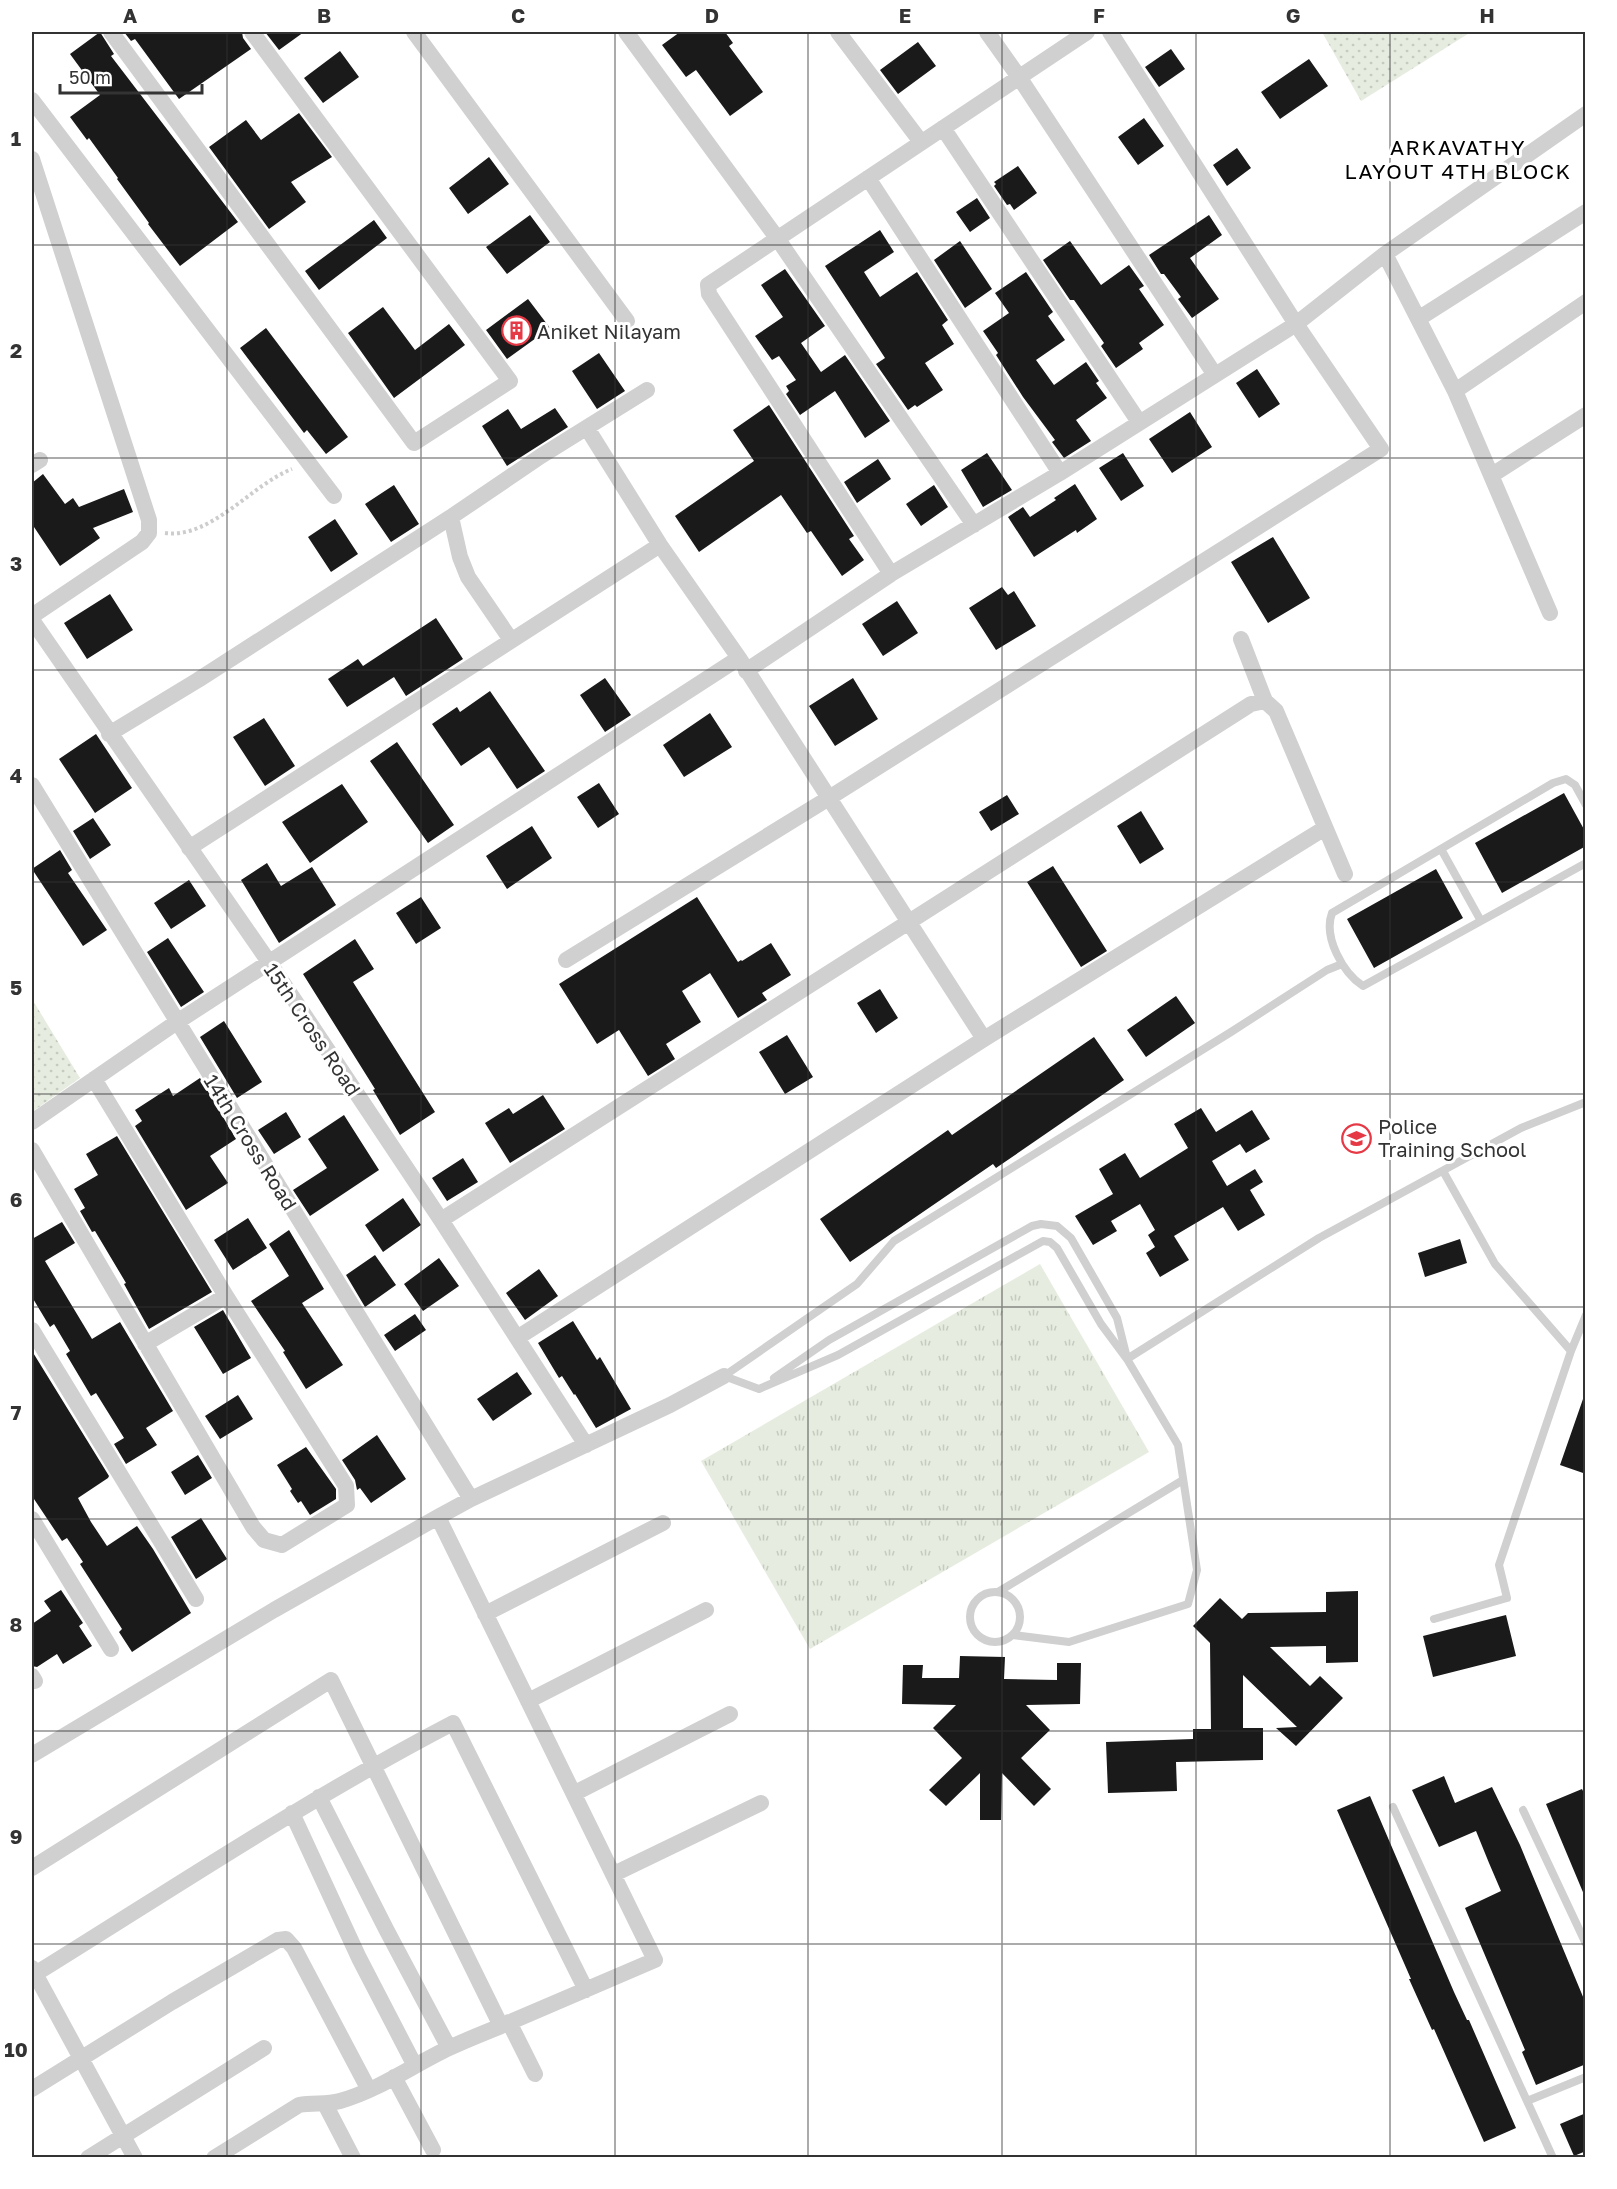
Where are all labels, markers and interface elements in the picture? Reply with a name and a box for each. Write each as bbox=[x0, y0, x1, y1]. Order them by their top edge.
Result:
text: A bbox=[123, 3, 137, 27]
text: B bbox=[317, 3, 331, 27]
text: C bbox=[511, 3, 525, 27]
text: D bbox=[705, 3, 719, 27]
text: E bbox=[899, 3, 911, 27]
text: F bbox=[1093, 3, 1105, 27]
text: G bbox=[1286, 3, 1300, 27]
text: H bbox=[1479, 3, 1495, 27]
scale bar bbox=[60, 57, 202, 95]
text: 50 m bbox=[69, 66, 111, 88]
text: 1 bbox=[11, 126, 21, 150]
district label: ARKAVATHY LAYOUT 4TH BLOCK bbox=[1344, 134, 1572, 184]
building icon: Aniket Nilayam bbox=[500, 315, 532, 347]
place label: Aniket Nilayam bbox=[537, 319, 681, 343]
text: 2 bbox=[10, 338, 22, 362]
text: 3 bbox=[10, 551, 22, 575]
text: 4 bbox=[10, 763, 22, 787]
street label: 15th Cross Road bbox=[260, 958, 366, 1100]
text: 5 bbox=[10, 975, 22, 999]
street label: 14th Cross Road bbox=[200, 1070, 302, 1214]
place label: Police Training School bbox=[1378, 1114, 1527, 1161]
school or university icon: Police Training School bbox=[1341, 1122, 1373, 1154]
text: 6 bbox=[10, 1187, 22, 1211]
text: 7 bbox=[11, 1400, 22, 1424]
text: 8 bbox=[10, 1612, 22, 1636]
text: 9 bbox=[10, 1824, 22, 1848]
text: 10 bbox=[4, 2037, 28, 2061]

